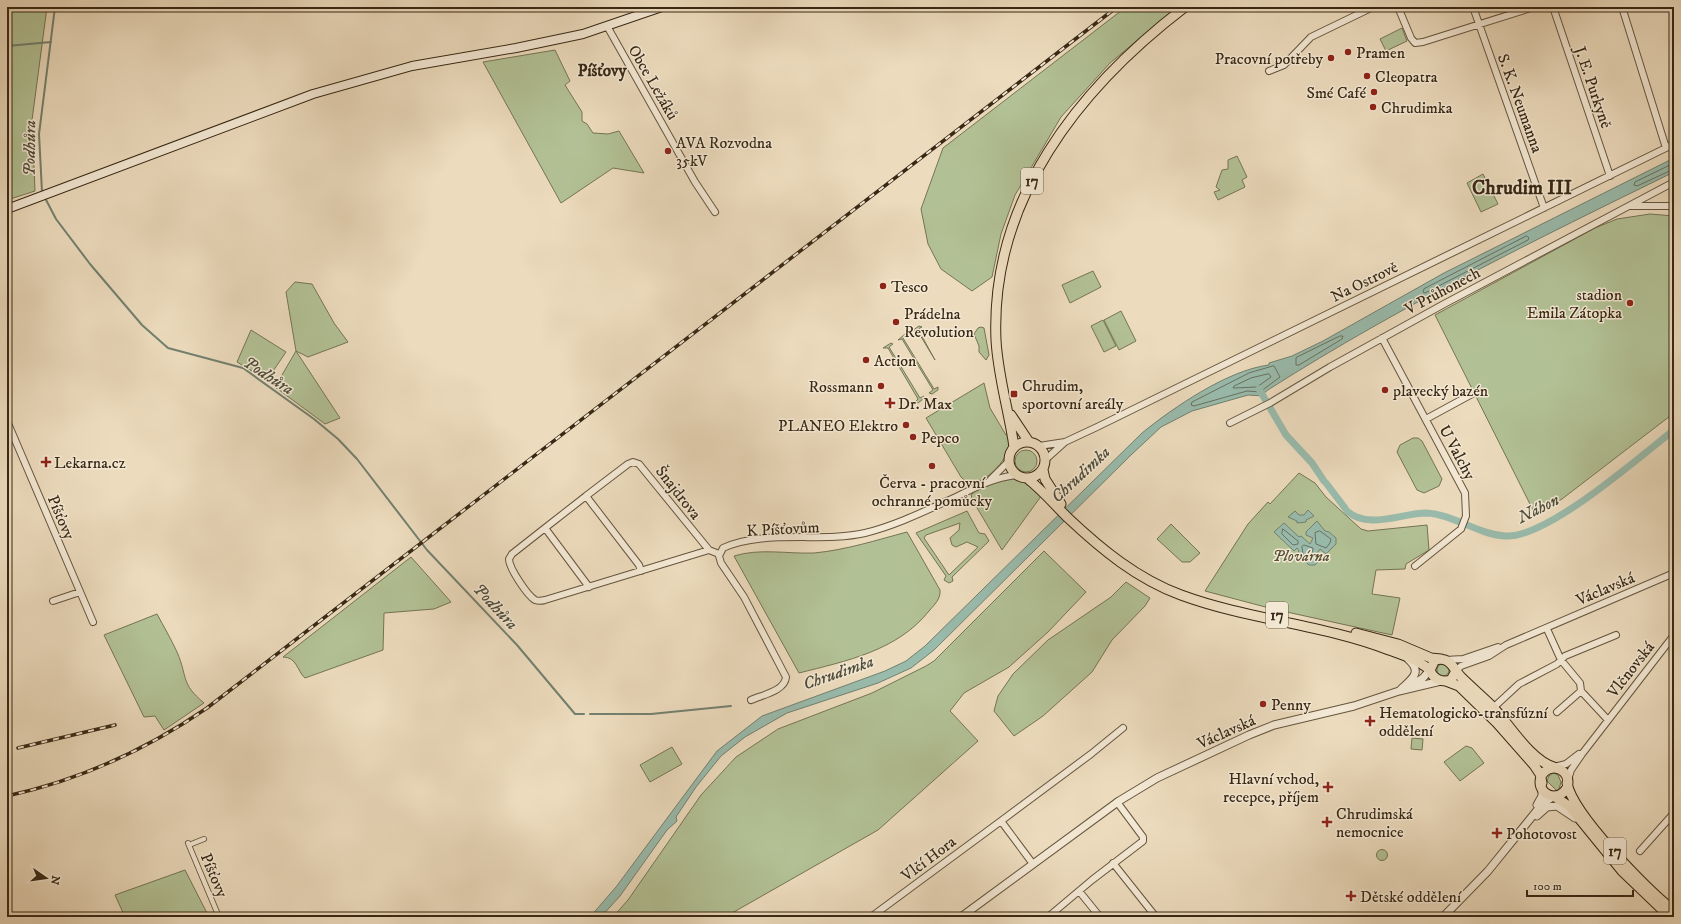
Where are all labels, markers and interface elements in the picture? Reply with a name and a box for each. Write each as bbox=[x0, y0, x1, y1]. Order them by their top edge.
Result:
street label: Obce Ležáků bbox=[624, 41, 683, 124]
street label: J. E. Purkyně bbox=[1569, 42, 1616, 131]
place label: Pramen bbox=[1356, 43, 1406, 63]
marker: Pramen bbox=[1343, 47, 1353, 57]
place label: Pracovní potřeby bbox=[1215, 49, 1323, 69]
street label: S. K. Neumanna bbox=[1493, 51, 1547, 156]
marker: Pracovní potřeby bbox=[1326, 53, 1336, 63]
district label: Píšťovy bbox=[577, 60, 627, 82]
place label: Cleopatra bbox=[1375, 67, 1438, 87]
marker: Cleopatra bbox=[1362, 71, 1372, 81]
place label: Smé Café bbox=[1306, 83, 1366, 103]
marker: Smé Café bbox=[1369, 87, 1379, 97]
place label: Chrudimka bbox=[1381, 98, 1453, 118]
marker: Chrudimka bbox=[1368, 102, 1378, 112]
water label: Podhůra bbox=[19, 120, 41, 176]
place label: AVA Rozvodna 35kV bbox=[676, 133, 772, 171]
marker: AVA Rozvodna 35kV bbox=[663, 146, 673, 156]
road number: 17 bbox=[1021, 168, 1043, 194]
district label: Chrudim III bbox=[1472, 176, 1572, 201]
street label: Na Ostrově bbox=[1328, 257, 1402, 307]
street label: V Průhonech bbox=[1400, 262, 1484, 320]
place label: Tesco bbox=[891, 277, 928, 297]
marker: Tesco bbox=[878, 281, 888, 291]
place label: stadion Emila Zátopka bbox=[1527, 285, 1623, 323]
marker: stadion Emila Zátopka bbox=[1625, 298, 1635, 308]
place label: Prádelna Revolution bbox=[904, 304, 974, 342]
marker: Prádelna Revolution bbox=[891, 317, 901, 327]
water label: Podhůra bbox=[239, 351, 298, 400]
place label: Action bbox=[874, 351, 917, 371]
marker: Action bbox=[861, 355, 871, 365]
place label: Chrudim, sportovní areály bbox=[1022, 376, 1124, 414]
place label: Rossmann bbox=[808, 377, 874, 397]
marker: Rossmann bbox=[876, 381, 886, 391]
place label: plavecký bazén bbox=[1392, 381, 1489, 401]
marker: plavecký bazén bbox=[1380, 385, 1390, 395]
marker: Chrudim, sportovní areály bbox=[1009, 389, 1019, 399]
place label: Dr. Max bbox=[898, 394, 952, 414]
marker: Dr. Max bbox=[885, 398, 895, 408]
place label: PLANEO Elektro bbox=[778, 416, 898, 436]
marker: PLANEO Elektro bbox=[901, 420, 911, 430]
street label: U Valchy bbox=[1434, 422, 1480, 484]
place label: Pepco bbox=[921, 428, 960, 448]
marker: Pepco bbox=[908, 432, 918, 442]
water label: Chrudimka bbox=[1046, 442, 1115, 508]
place label: Lekarna.cz bbox=[54, 453, 126, 473]
marker: Lekarna.cz bbox=[41, 457, 51, 467]
marker: Červa - pracovní ochranné pomůcky bbox=[927, 461, 937, 471]
street label: Šnajdrova bbox=[651, 462, 706, 524]
place label: Červa - pracovní ochranné pomůcky bbox=[872, 473, 993, 511]
water label: Náhon bbox=[1513, 489, 1564, 529]
street label: Píšťovy bbox=[43, 492, 79, 543]
street label: K Píšťovům bbox=[746, 517, 820, 541]
park label: Plovárna bbox=[1272, 546, 1330, 566]
street label: Václavská bbox=[1572, 568, 1638, 611]
water label: Podhůra bbox=[468, 579, 522, 635]
road number: 17 bbox=[1266, 602, 1288, 628]
street label: Vlčnovská bbox=[1602, 638, 1659, 702]
water label: Chrudimka bbox=[800, 651, 877, 695]
place label: Penny bbox=[1271, 695, 1311, 715]
marker: Penny bbox=[1258, 699, 1268, 709]
place label: Hematologicko-transfúzní oddělení bbox=[1379, 703, 1549, 741]
street label: Václavská bbox=[1193, 710, 1259, 754]
marker: Hematologicko-transfúzní oddělení bbox=[1364, 715, 1376, 727]
place label: Hlavní vchod, recepce, příjem bbox=[1223, 769, 1319, 807]
marker: Hlavní vchod, recepce, příjem bbox=[1322, 781, 1334, 793]
place label: Chrudimská nemocnice bbox=[1336, 804, 1413, 842]
marker: Chrudimská nemocnice bbox=[1321, 816, 1333, 828]
place label: Pohotovost bbox=[1506, 824, 1577, 844]
marker: Pohotovost bbox=[1491, 827, 1503, 839]
street label: Vlčí Hora bbox=[897, 832, 960, 886]
road number: 17 bbox=[1604, 838, 1626, 864]
street label: Píšťovy bbox=[196, 850, 232, 901]
north arrow bbox=[26, 858, 66, 898]
scale bar bbox=[1527, 872, 1633, 898]
text: N bbox=[47, 874, 63, 886]
text: 100 m bbox=[1533, 879, 1562, 894]
place label: Dětské oddělení bbox=[1360, 887, 1462, 907]
marker: Dětské oddělení bbox=[1345, 890, 1357, 902]

